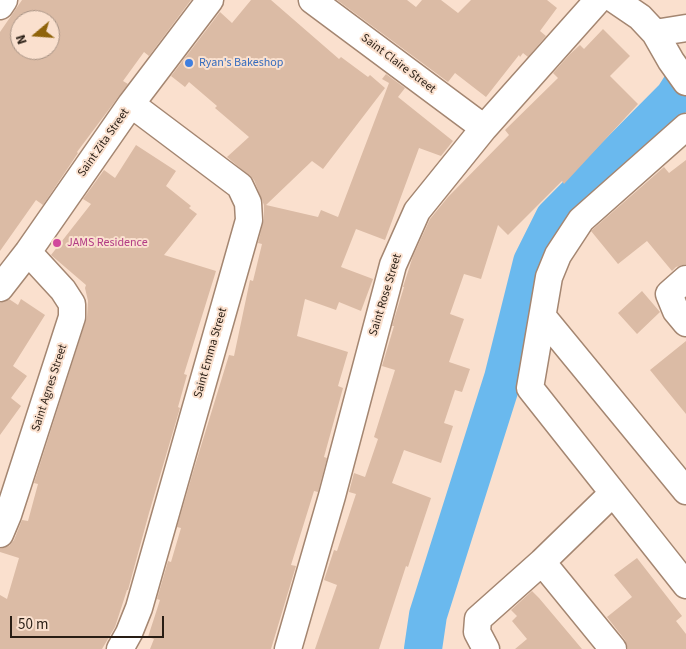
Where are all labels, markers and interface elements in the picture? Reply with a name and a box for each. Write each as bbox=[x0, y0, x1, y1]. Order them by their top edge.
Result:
north arrow bbox=[10, 10, 60, 60]
street label: Saint Claire Street bbox=[358, 31, 438, 97]
text: N bbox=[11, 32, 33, 47]
place label: Ryan's Bakeshop bbox=[199, 56, 283, 70]
marker: Ryan's Bakeshop bbox=[183, 57, 195, 69]
street label: Saint Zita Street bbox=[75, 106, 133, 180]
place label: JAMS Residence bbox=[67, 236, 148, 250]
marker: JAMS Residence bbox=[51, 237, 63, 249]
street label: Saint Rose Street bbox=[367, 252, 405, 338]
street label: Saint Emma Street bbox=[191, 306, 231, 400]
street label: Saint Agnes Street bbox=[29, 343, 71, 433]
scale bar bbox=[12, 606, 166, 638]
text: 50 m bbox=[18, 614, 48, 635]

